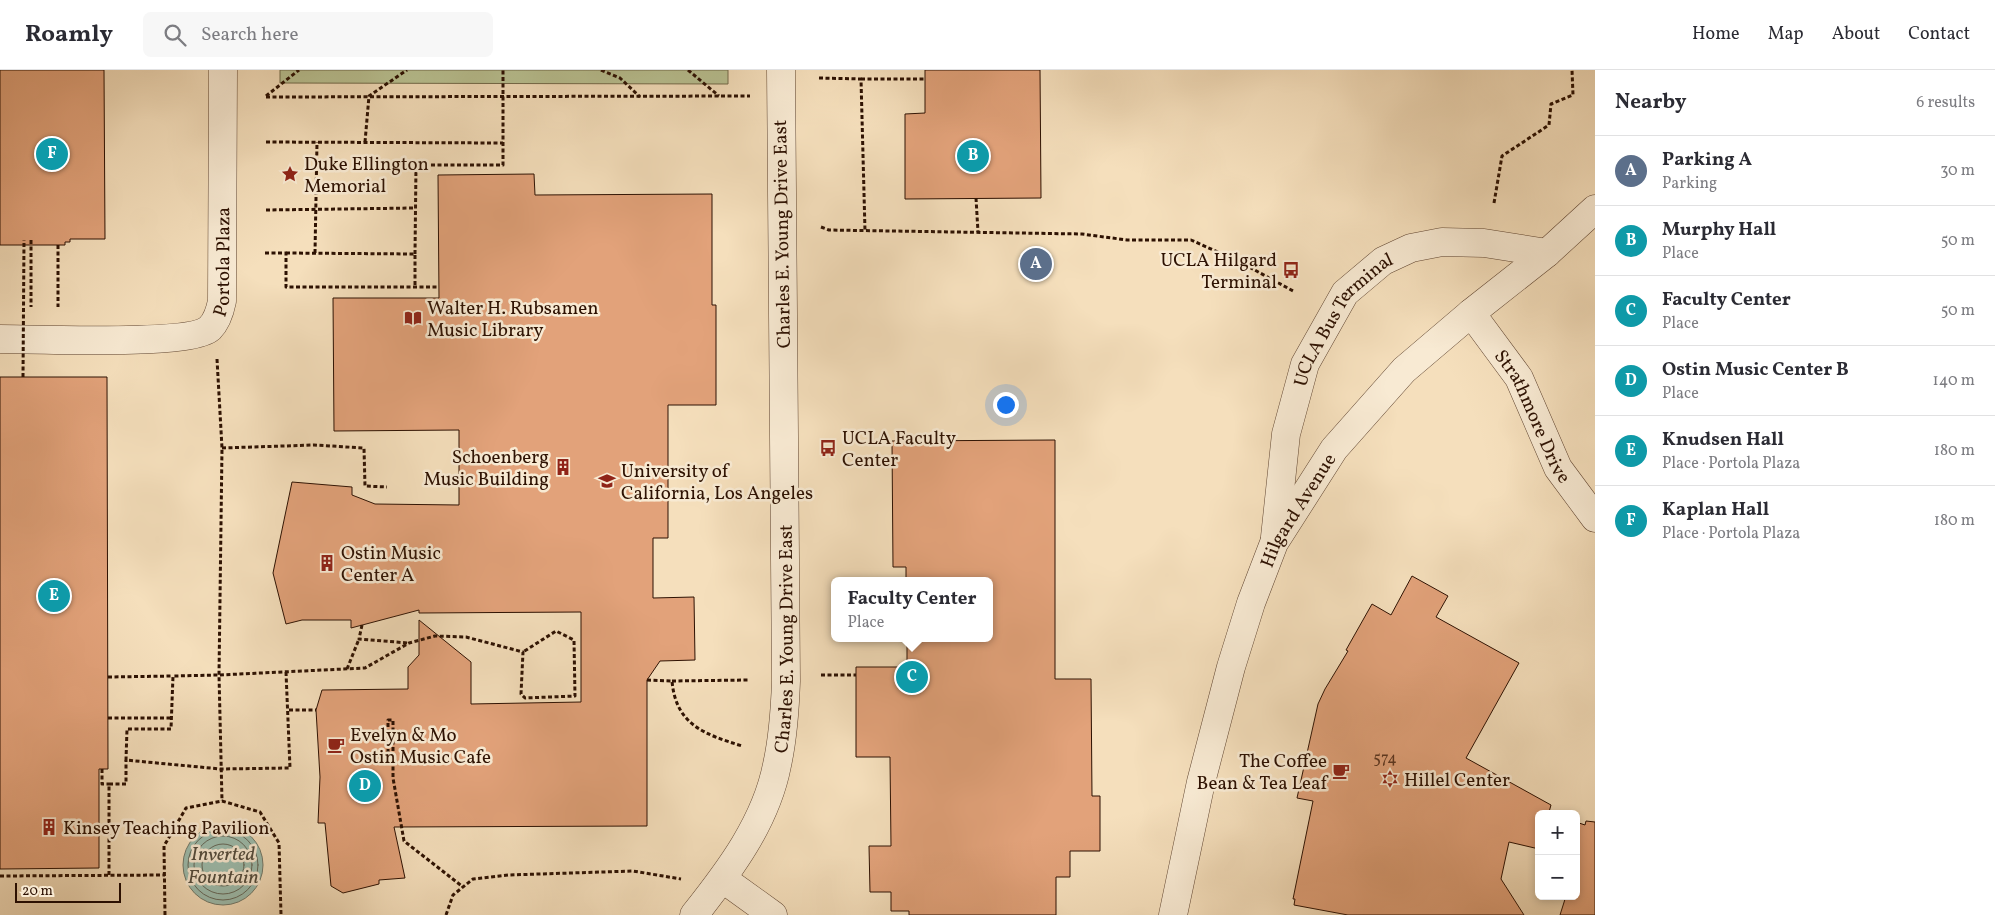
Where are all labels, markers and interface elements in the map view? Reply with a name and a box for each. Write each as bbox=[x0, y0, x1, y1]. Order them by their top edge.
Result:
search box bbox=[143, 12, 493, 57]
text: Roamly bbox=[25, 18, 113, 52]
icon: search bbox=[161, 21, 189, 49]
text: Search here bbox=[201, 22, 298, 48]
text: Home bbox=[1692, 22, 1740, 47]
text: Map bbox=[1768, 22, 1804, 47]
text: About bbox=[1832, 22, 1880, 47]
text: Contact bbox=[1908, 22, 1970, 47]
text: Nearby bbox=[1615, 88, 1686, 117]
text: 6 results bbox=[1916, 92, 1975, 114]
street label: Charles E. Young Drive East bbox=[768, 119, 798, 349]
pin: F bbox=[36, 135, 68, 173]
pin: B bbox=[957, 137, 989, 175]
text: Parking A bbox=[1662, 147, 1752, 173]
place label: Duke Ellington Memorial bbox=[304, 152, 429, 200]
text: A bbox=[1625, 160, 1637, 182]
text: 30 m bbox=[1940, 160, 1975, 182]
place icon: Duke Ellington Memorial bbox=[280, 164, 300, 184]
text: Parking bbox=[1662, 173, 1717, 195]
street label: Portola Plaza bbox=[208, 207, 237, 320]
text: Murphy Hall bbox=[1662, 217, 1776, 243]
text: B bbox=[1626, 230, 1636, 252]
text: 50 m bbox=[1941, 230, 1975, 252]
text: Place bbox=[1662, 243, 1699, 265]
pin: A bbox=[1020, 245, 1052, 283]
street label: UCLA Bus Terminal bbox=[1288, 247, 1398, 390]
place label: UCLA Hilgard Terminal bbox=[1160, 248, 1277, 296]
bus stop icon: UCLA Hilgard Terminal bbox=[1281, 260, 1301, 280]
text: Faculty Center bbox=[1662, 287, 1791, 313]
place label: Walter H. Rubsamen Music Library bbox=[427, 296, 599, 344]
text: C bbox=[1626, 300, 1636, 322]
text: 50 m bbox=[1941, 300, 1975, 322]
library icon: Walter H. Rubsamen Music Library bbox=[403, 308, 423, 328]
text: Place bbox=[1662, 313, 1699, 335]
street label: Strathmore Drive bbox=[1487, 345, 1576, 489]
text: Ostin Music Center B bbox=[1662, 357, 1849, 383]
text: D bbox=[1625, 370, 1637, 392]
text: 140 m bbox=[1933, 370, 1975, 392]
text: Place bbox=[1662, 383, 1699, 405]
your location bbox=[993, 392, 1019, 418]
place label: UCLA Faculty Center bbox=[842, 426, 956, 474]
text: Knudsen Hall bbox=[1662, 427, 1784, 453]
bus stop icon: UCLA Faculty Center bbox=[818, 438, 838, 458]
text: E bbox=[1626, 440, 1636, 462]
text: 180 m bbox=[1934, 440, 1975, 462]
place label: Schoenberg Music Building bbox=[423, 445, 549, 493]
street label: Hilgard Avenue bbox=[1255, 449, 1343, 572]
text: Place · Portola Plaza bbox=[1662, 453, 1800, 475]
building icon: Schoenberg Music Building bbox=[553, 457, 573, 477]
place label: University of California, Los Angeles bbox=[621, 459, 813, 507]
school or university icon: University of California, Los Angeles bbox=[597, 471, 617, 491]
text: Kaplan Hall bbox=[1662, 497, 1769, 523]
text: F bbox=[1626, 510, 1636, 532]
text: 180 m bbox=[1934, 510, 1975, 532]
text: Place · Portola Plaza bbox=[1662, 523, 1800, 545]
street label: Charles E. Young Drive East bbox=[769, 524, 801, 755]
place label: Ostin Music Center A bbox=[341, 541, 441, 589]
building icon: Ostin Music Center A bbox=[317, 553, 337, 573]
pin: E bbox=[38, 577, 70, 615]
popup bbox=[831, 577, 993, 642]
text: Faculty Center bbox=[848, 586, 976, 612]
text: Place bbox=[848, 612, 884, 634]
pin: C bbox=[896, 658, 928, 696]
place label: Evelyn & Mo Ostin Music Cafe bbox=[350, 723, 491, 771]
cafe icon: Evelyn & Mo Ostin Music Cafe bbox=[326, 735, 346, 755]
house number: 574 bbox=[1373, 748, 1397, 770]
place label: The Coffee Bean & Tea Leaf bbox=[1197, 749, 1328, 797]
cafe icon: The Coffee Bean & Tea Leaf bbox=[1331, 761, 1351, 781]
pin: D bbox=[349, 767, 381, 805]
place label: Hillel Center bbox=[1404, 768, 1510, 794]
synagogue icon: Hillel Center bbox=[1380, 769, 1400, 789]
map controls bbox=[1535, 810, 1580, 900]
button: + bbox=[1535, 810, 1580, 855]
place label: Kinsey Teaching Pavilion bbox=[63, 816, 270, 842]
building icon: Kinsey Teaching Pavilion bbox=[39, 817, 59, 837]
water label: Inverted Fountain bbox=[188, 841, 259, 892]
button: − bbox=[1535, 855, 1580, 900]
scale bar bbox=[15, 880, 121, 903]
text: 20 m bbox=[22, 882, 53, 901]

